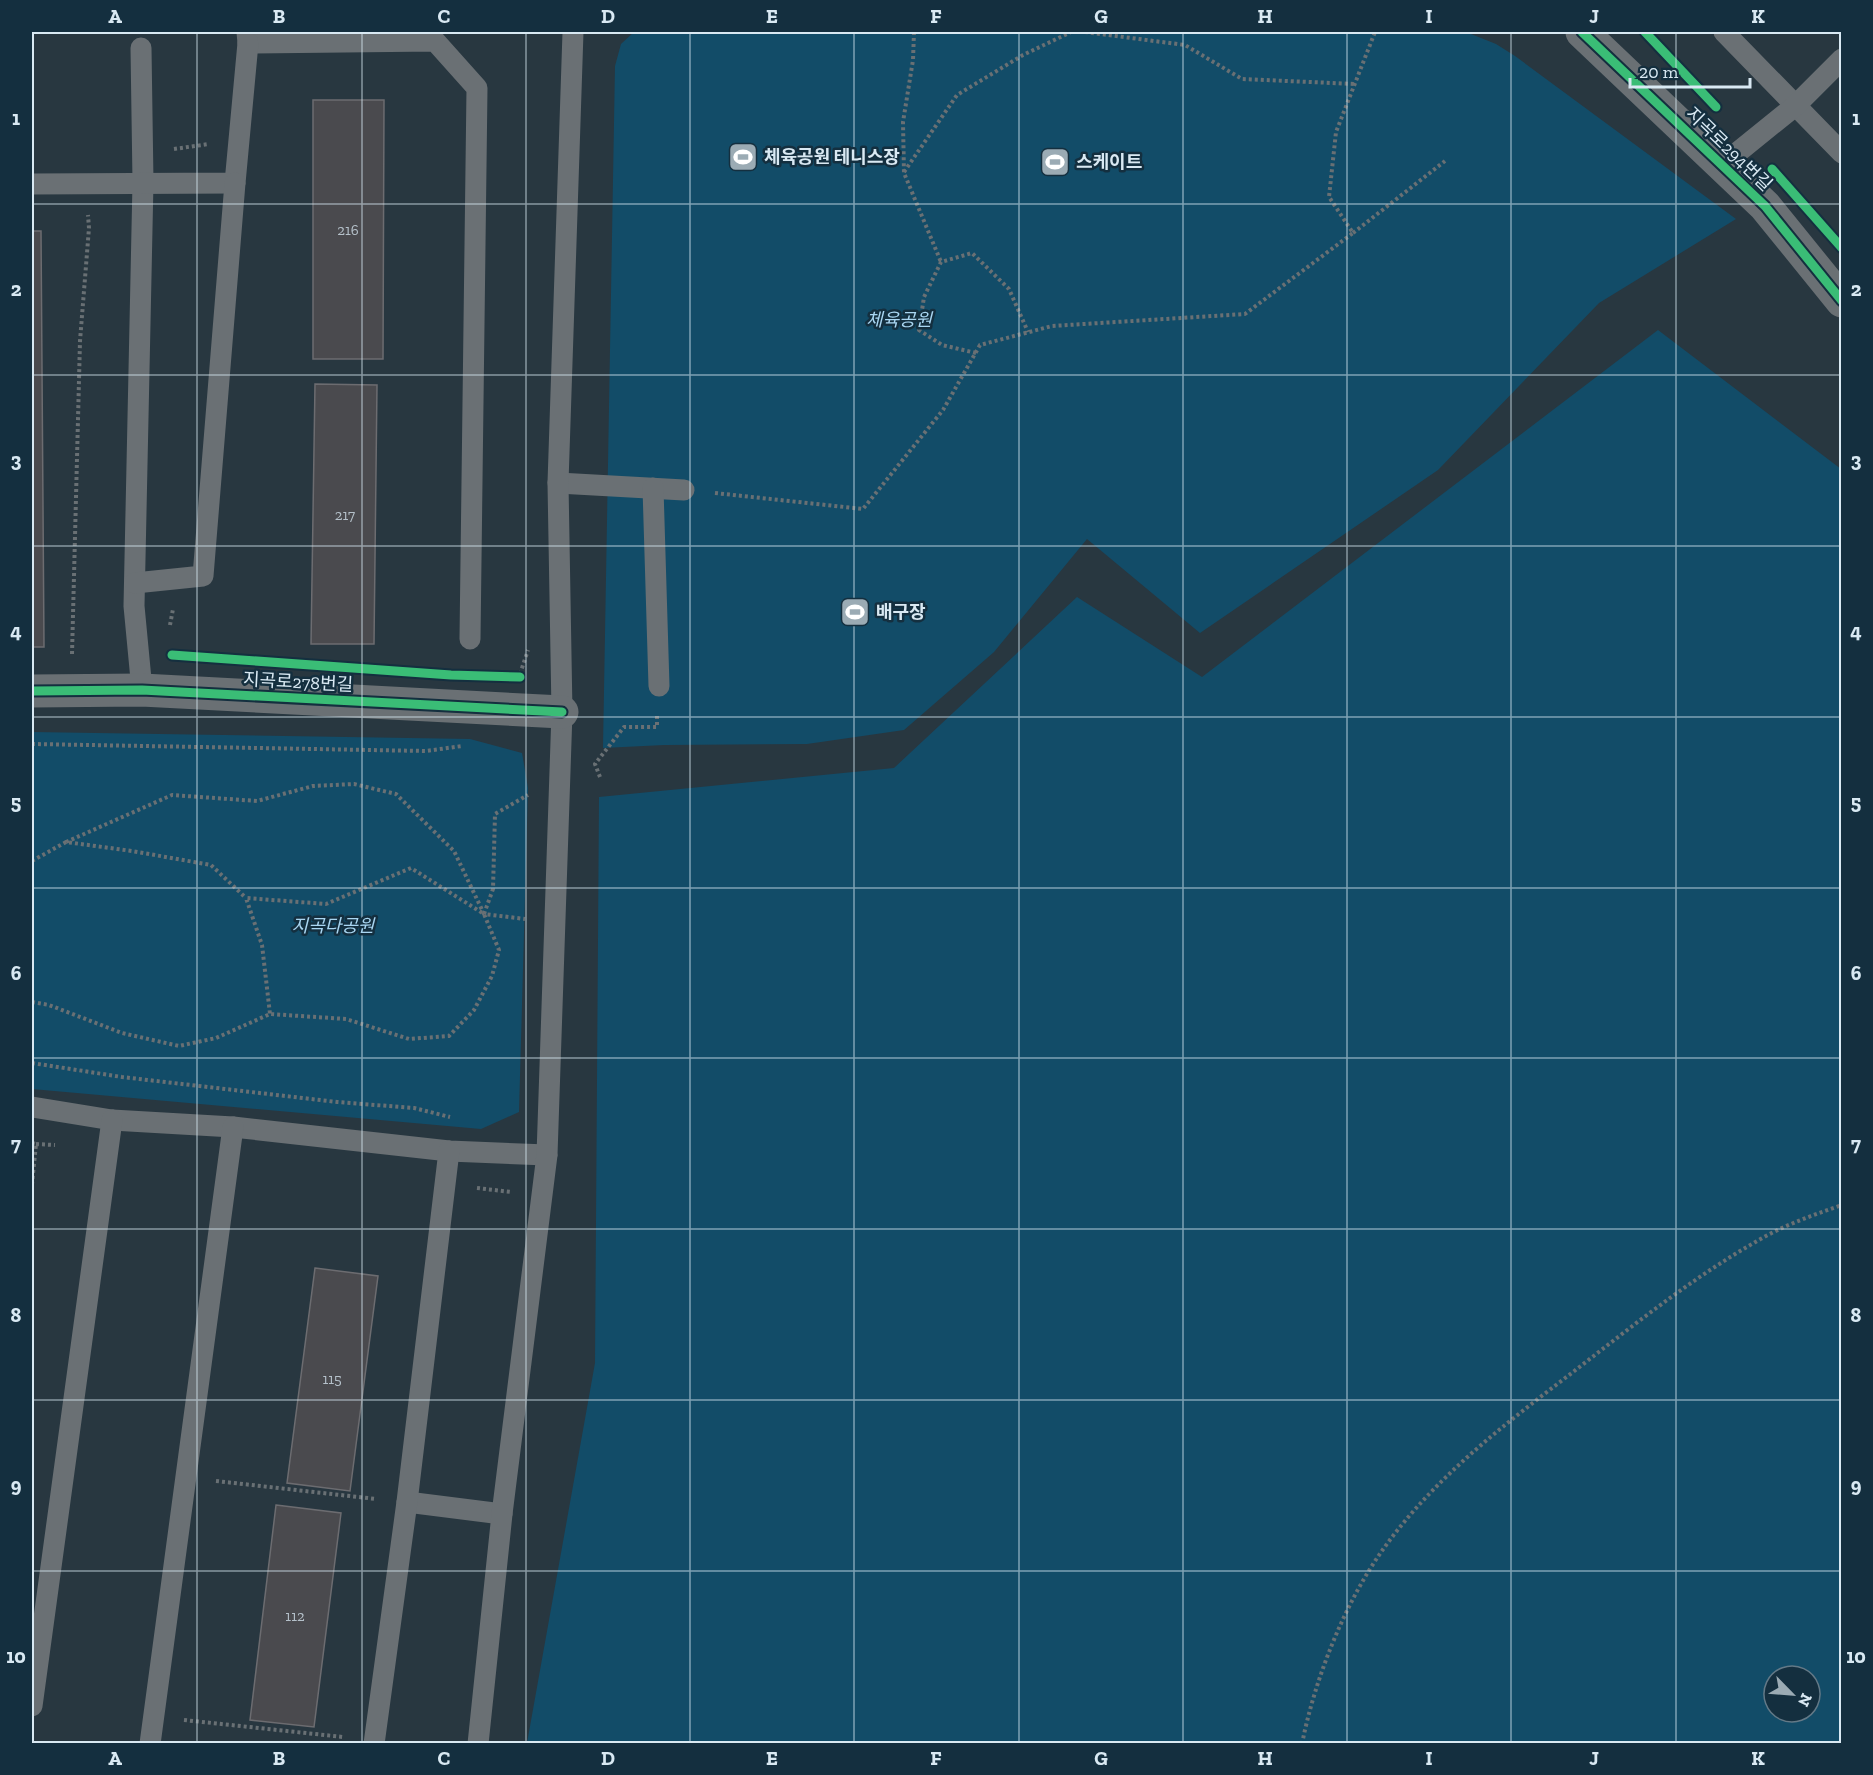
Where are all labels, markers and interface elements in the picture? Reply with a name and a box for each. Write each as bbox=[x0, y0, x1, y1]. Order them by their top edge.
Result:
text: A bbox=[108, 4, 122, 28]
text: B bbox=[273, 4, 285, 28]
text: C bbox=[438, 4, 451, 28]
text: D bbox=[601, 4, 615, 28]
text: E bbox=[766, 4, 778, 28]
text: F bbox=[930, 4, 942, 28]
text: G bbox=[1094, 4, 1108, 28]
text: H bbox=[1257, 4, 1273, 28]
text: I bbox=[1425, 4, 1433, 28]
text: J bbox=[1589, 4, 1599, 28]
text: K bbox=[1751, 4, 1765, 28]
scale bar bbox=[1630, 51, 1750, 89]
text: 20 m bbox=[1639, 61, 1679, 83]
street label: 지곡로294번길 bbox=[1681, 102, 1777, 196]
text: 1 bbox=[12, 106, 20, 130]
text: 1 bbox=[1852, 106, 1860, 130]
sports icon: 체육공원 테니스장 bbox=[727, 141, 759, 173]
place label: 체육공원 테니스장 bbox=[764, 146, 900, 168]
sports icon: 스케이트 bbox=[1039, 146, 1071, 178]
place label: 스케이트 bbox=[1076, 151, 1142, 173]
house number: 216 bbox=[337, 221, 359, 239]
text: 2 bbox=[11, 277, 22, 301]
text: 2 bbox=[1851, 277, 1862, 301]
park label: 체육공원 bbox=[866, 309, 934, 331]
text: 3 bbox=[11, 448, 22, 472]
text: 3 bbox=[1851, 448, 1862, 472]
house number: 217 bbox=[335, 506, 355, 524]
sports icon: 배구장 bbox=[839, 596, 871, 628]
place label: 배구장 bbox=[876, 601, 926, 623]
text: 4 bbox=[10, 619, 22, 643]
text: 4 bbox=[1850, 619, 1862, 643]
street label: 지곡로278번길 bbox=[242, 668, 354, 696]
text: 5 bbox=[11, 790, 21, 814]
text: 5 bbox=[1851, 790, 1861, 814]
park label: 지곡다공원 bbox=[292, 915, 376, 937]
text: 6 bbox=[11, 961, 22, 985]
text: 6 bbox=[1851, 961, 1862, 985]
text: 7 bbox=[11, 1132, 21, 1156]
text: 7 bbox=[1851, 1132, 1861, 1156]
text: 8 bbox=[11, 1303, 22, 1327]
text: 8 bbox=[1851, 1303, 1862, 1327]
house number: 115 bbox=[322, 1370, 342, 1388]
text: 9 bbox=[11, 1473, 22, 1497]
text: 9 bbox=[1851, 1473, 1862, 1497]
house number: 112 bbox=[285, 1607, 305, 1625]
text: 10 bbox=[6, 1644, 26, 1668]
text: 10 bbox=[1846, 1644, 1866, 1668]
north arrow bbox=[1762, 1664, 1822, 1724]
text: N bbox=[1794, 1691, 1816, 1710]
text: A bbox=[108, 1746, 122, 1770]
text: B bbox=[273, 1746, 285, 1770]
text: C bbox=[438, 1746, 451, 1770]
text: D bbox=[601, 1746, 615, 1770]
text: E bbox=[766, 1746, 778, 1770]
text: F bbox=[930, 1746, 942, 1770]
text: G bbox=[1094, 1746, 1108, 1770]
text: H bbox=[1257, 1746, 1273, 1770]
text: I bbox=[1425, 1746, 1433, 1770]
text: J bbox=[1589, 1746, 1599, 1770]
text: K bbox=[1751, 1746, 1765, 1770]

